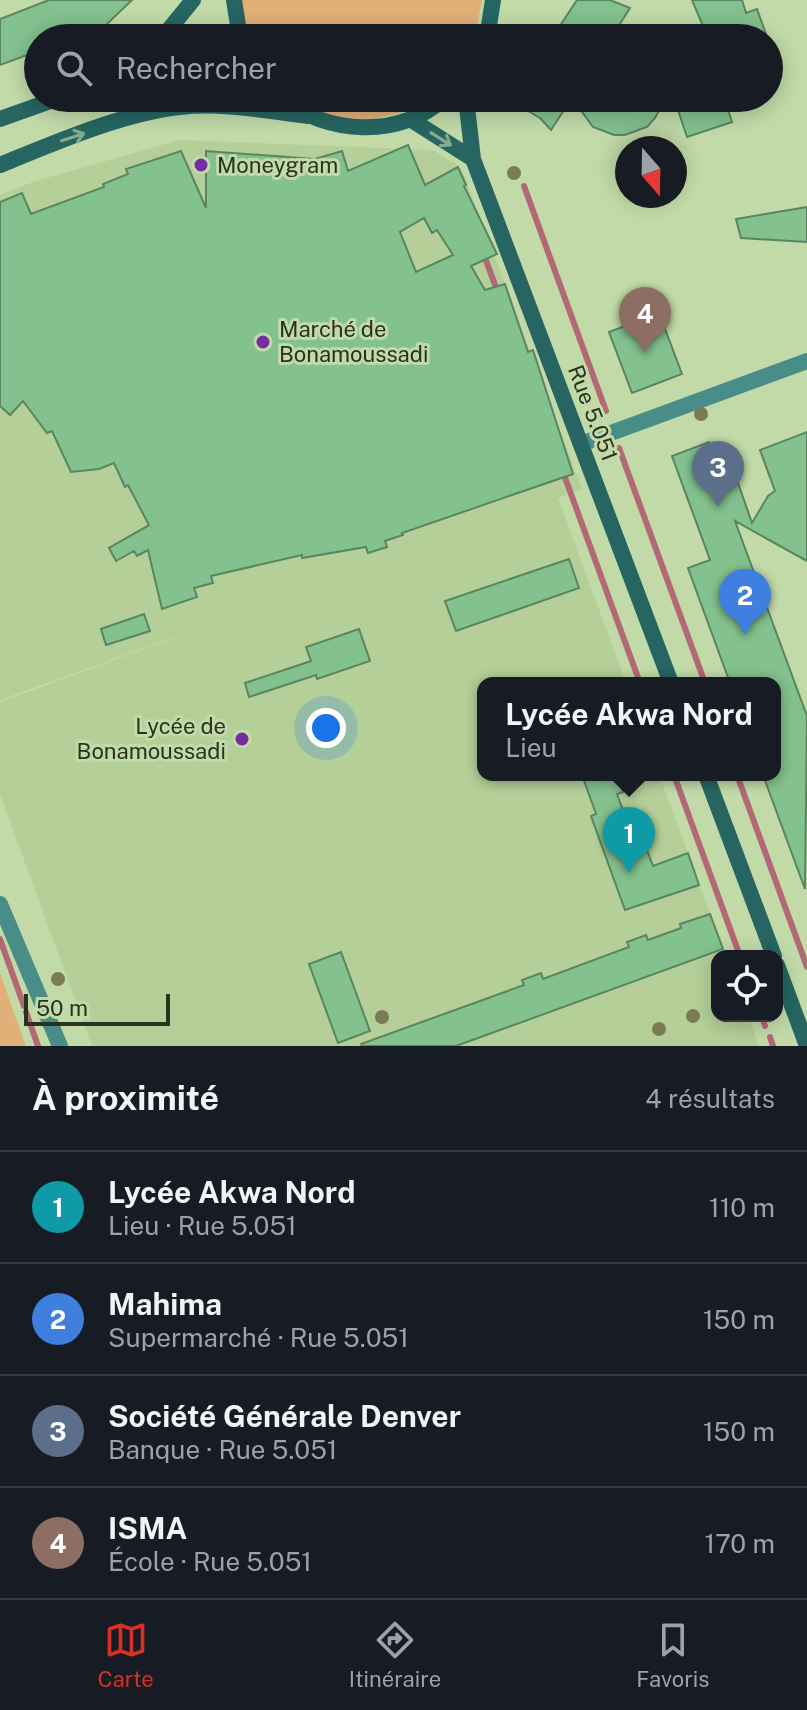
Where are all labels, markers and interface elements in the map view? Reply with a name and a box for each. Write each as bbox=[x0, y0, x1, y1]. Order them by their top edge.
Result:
search box bbox=[24, 24, 783, 112]
icon: search bbox=[52, 46, 96, 90]
text: Rechercher bbox=[116, 50, 277, 86]
one-way arrow bbox=[60, 129, 85, 143]
one-way arrow bbox=[430, 131, 452, 148]
north arrow bbox=[615, 136, 687, 208]
place label: Moneygram bbox=[217, 152, 338, 178]
marker: Moneygram bbox=[192, 156, 210, 174]
pin: 4 bbox=[619, 287, 671, 353]
place label: Marché de Bonamoussadi bbox=[279, 316, 428, 367]
marker: Marché de Bonamoussadi bbox=[254, 333, 272, 351]
street label: Rue 5.051 bbox=[563, 361, 623, 465]
pin: 3 bbox=[692, 441, 744, 507]
pin: 2 bbox=[719, 569, 771, 635]
popup bbox=[477, 677, 781, 781]
text: Lycée Akwa Nord bbox=[505, 696, 753, 732]
your location bbox=[306, 708, 346, 748]
place label: Lycée de Bonamoussadi bbox=[77, 713, 226, 764]
marker: Lycée de Bonamoussadi bbox=[233, 730, 251, 748]
text: Lieu bbox=[505, 732, 557, 763]
pin: 1 bbox=[603, 807, 655, 873]
map controls bbox=[711, 950, 783, 1022]
button: locate bbox=[711, 950, 783, 1022]
scale bar bbox=[24, 990, 170, 1026]
text: 50 m bbox=[36, 995, 88, 1021]
text: À proximité bbox=[32, 1078, 219, 1118]
text: 4 résultats bbox=[645, 1083, 775, 1114]
text: Lycée Akwa Nord bbox=[108, 1174, 355, 1210]
text: 1 bbox=[52, 1192, 64, 1223]
text: 110 m bbox=[709, 1192, 775, 1223]
text: Lieu · Rue 5.051 bbox=[108, 1210, 297, 1241]
text: Mahima bbox=[108, 1286, 222, 1322]
text: 2 bbox=[50, 1304, 66, 1335]
text: 150 m bbox=[703, 1304, 775, 1335]
text: Supermarché · Rue 5.051 bbox=[108, 1322, 409, 1353]
text: Société Générale Denver bbox=[108, 1398, 461, 1434]
text: 3 bbox=[49, 1416, 67, 1447]
text: 150 m bbox=[703, 1416, 775, 1447]
text: Banque · Rue 5.051 bbox=[108, 1434, 337, 1465]
text: ISMA bbox=[108, 1510, 187, 1546]
text: 4 bbox=[49, 1528, 67, 1559]
text: 170 m bbox=[705, 1528, 775, 1559]
text: École · Rue 5.051 bbox=[108, 1546, 312, 1577]
tab: Carte bbox=[98, 1618, 154, 1692]
tab: Itinéraire bbox=[349, 1618, 441, 1692]
tab: Favoris bbox=[636, 1618, 709, 1692]

